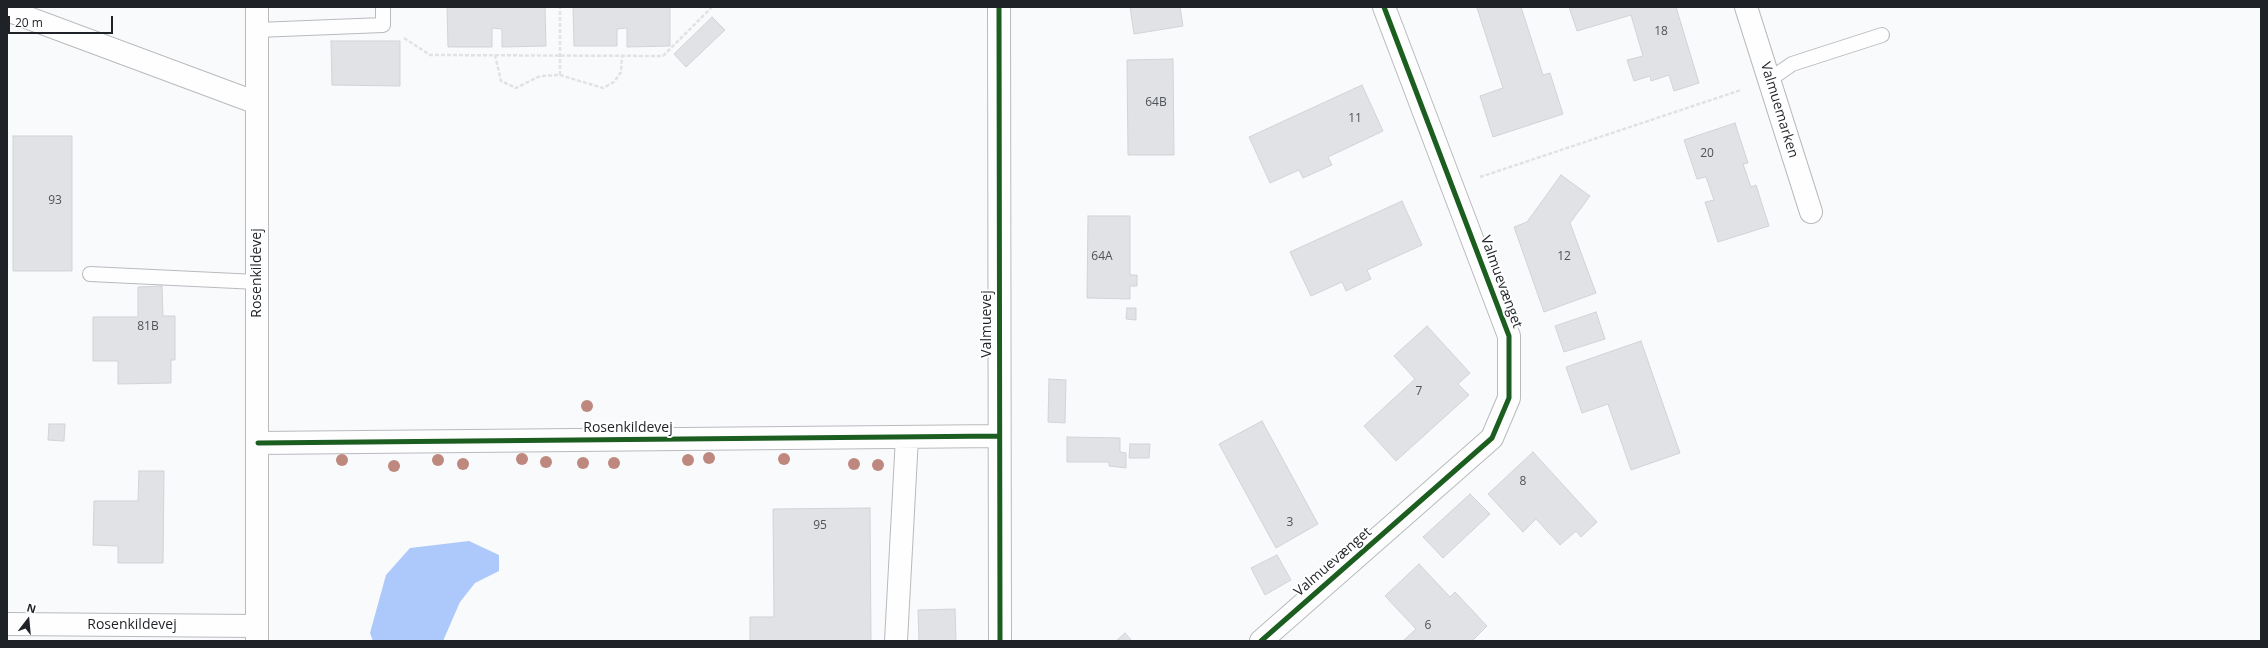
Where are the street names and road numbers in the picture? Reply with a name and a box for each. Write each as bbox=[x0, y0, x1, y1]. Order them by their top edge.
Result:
street label: Valmuemarken bbox=[1756, 60, 1802, 160]
street label: Rosenkildevej bbox=[249, 228, 265, 318]
street label: Valmuevænget bbox=[1476, 233, 1526, 331]
street label: Valmuevej bbox=[979, 290, 995, 358]
street label: Rosenkildevej bbox=[583, 420, 673, 436]
street label: Valmuevænget bbox=[1291, 524, 1375, 600]
street label: Rosenkildevej bbox=[87, 617, 177, 633]

